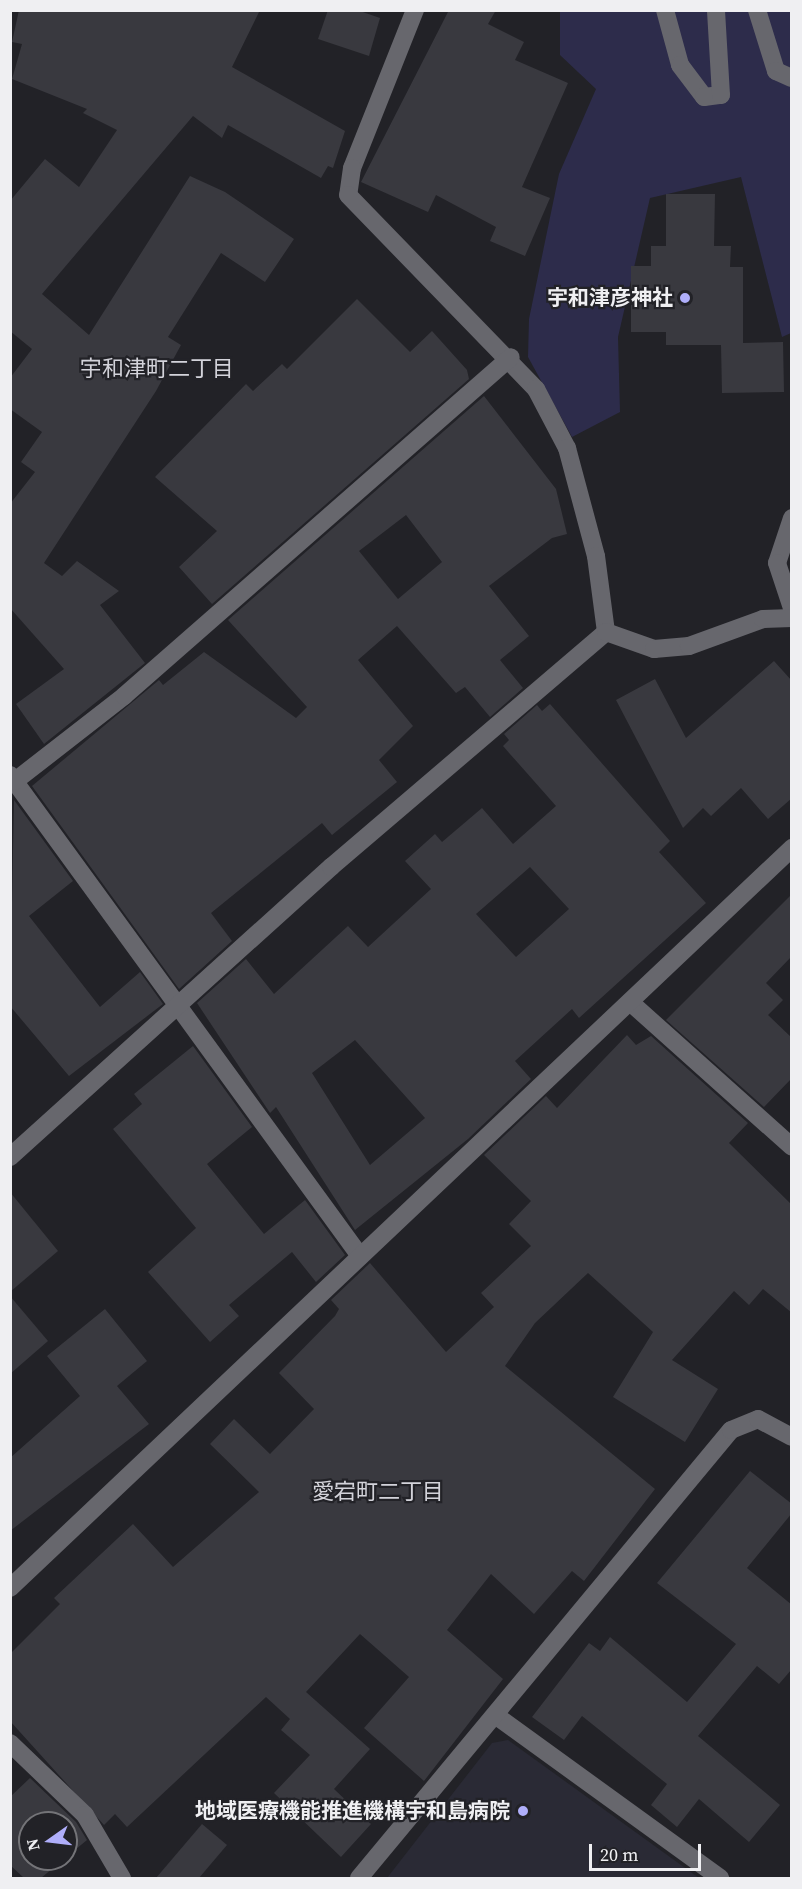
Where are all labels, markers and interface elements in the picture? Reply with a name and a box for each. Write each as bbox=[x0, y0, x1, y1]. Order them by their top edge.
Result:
place label: 宇和津彦神社 bbox=[547, 285, 673, 311]
marker: 宇和津彦神社 bbox=[678, 291, 692, 305]
district label: 宇和津町二丁目 bbox=[80, 356, 234, 382]
district label: 愛宕町二丁目 bbox=[312, 1479, 444, 1505]
place label: 地域医療機能推進機構宇和島病院 bbox=[195, 1798, 510, 1824]
marker: 地域医療機能推進機構宇和島病院 bbox=[514, 1802, 532, 1820]
north arrow bbox=[18, 1811, 78, 1871]
scale bar bbox=[592, 1832, 704, 1870]
text: N bbox=[20, 1837, 45, 1853]
text: 20 m bbox=[600, 1842, 638, 1867]

